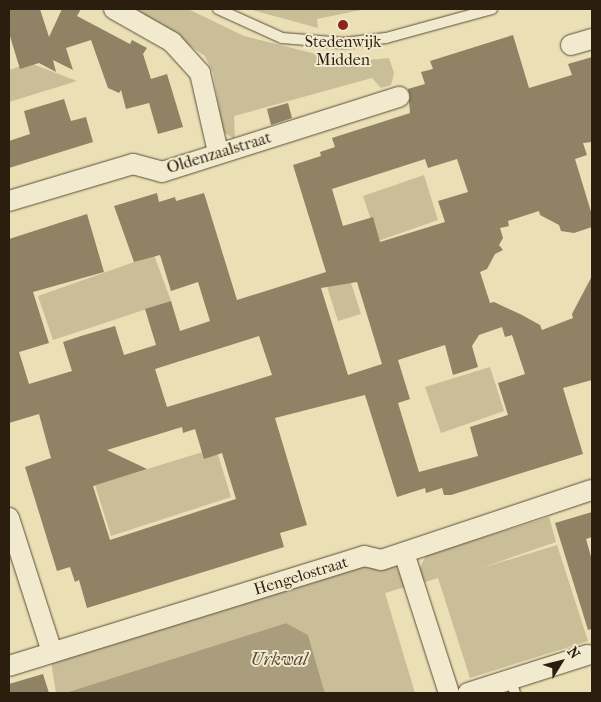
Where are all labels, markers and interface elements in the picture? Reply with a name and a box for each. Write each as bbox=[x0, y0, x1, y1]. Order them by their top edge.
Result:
marker: Stedenwijk Midden bbox=[337, 19, 349, 31]
place label: Stedenwijk Midden bbox=[305, 32, 381, 70]
street label: Oldenzaalstraat bbox=[164, 128, 274, 178]
street label: Hengelostraat bbox=[252, 553, 350, 599]
north arrow bbox=[536, 637, 586, 687]
text: N bbox=[564, 644, 584, 662]
water label: Urkwal bbox=[251, 649, 307, 671]

